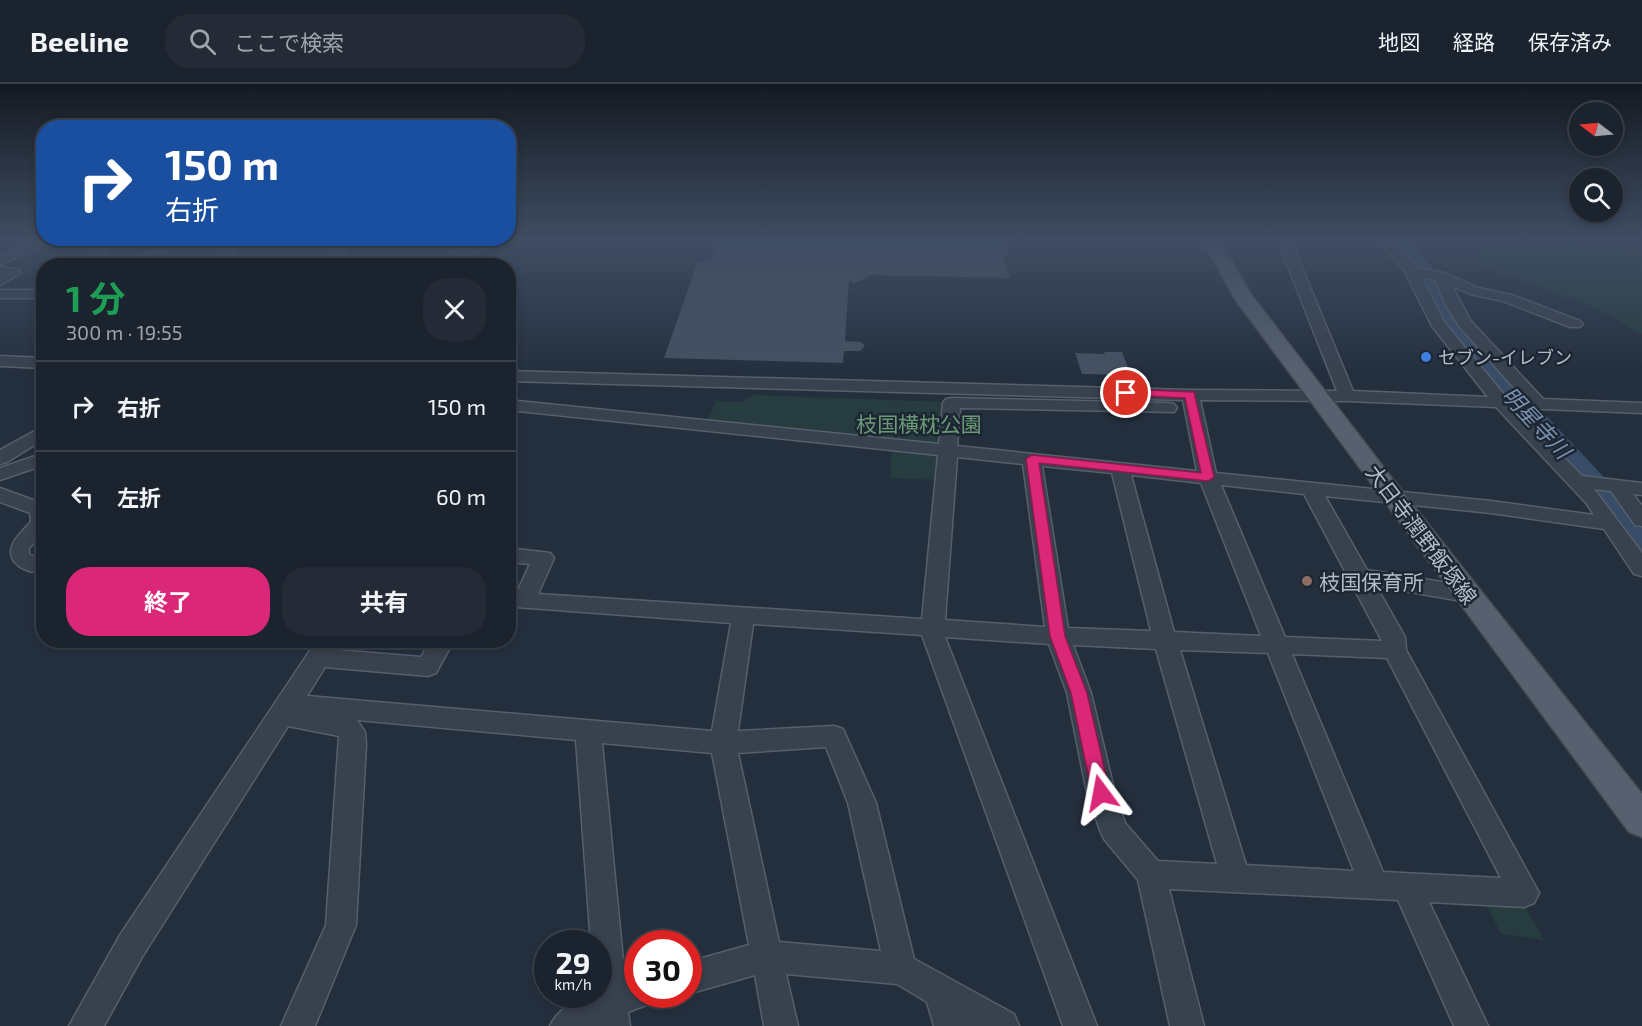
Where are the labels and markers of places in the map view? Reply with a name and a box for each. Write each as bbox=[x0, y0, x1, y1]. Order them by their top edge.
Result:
place label: セブン-イレブン bbox=[1438, 346, 1572, 368]
marker: セブン-イレブン bbox=[1419, 350, 1433, 364]
pin bbox=[1100, 367, 1151, 418]
place label: 枝国保育所 bbox=[1319, 569, 1424, 594]
marker: 枝国保育所 bbox=[1300, 574, 1314, 588]

